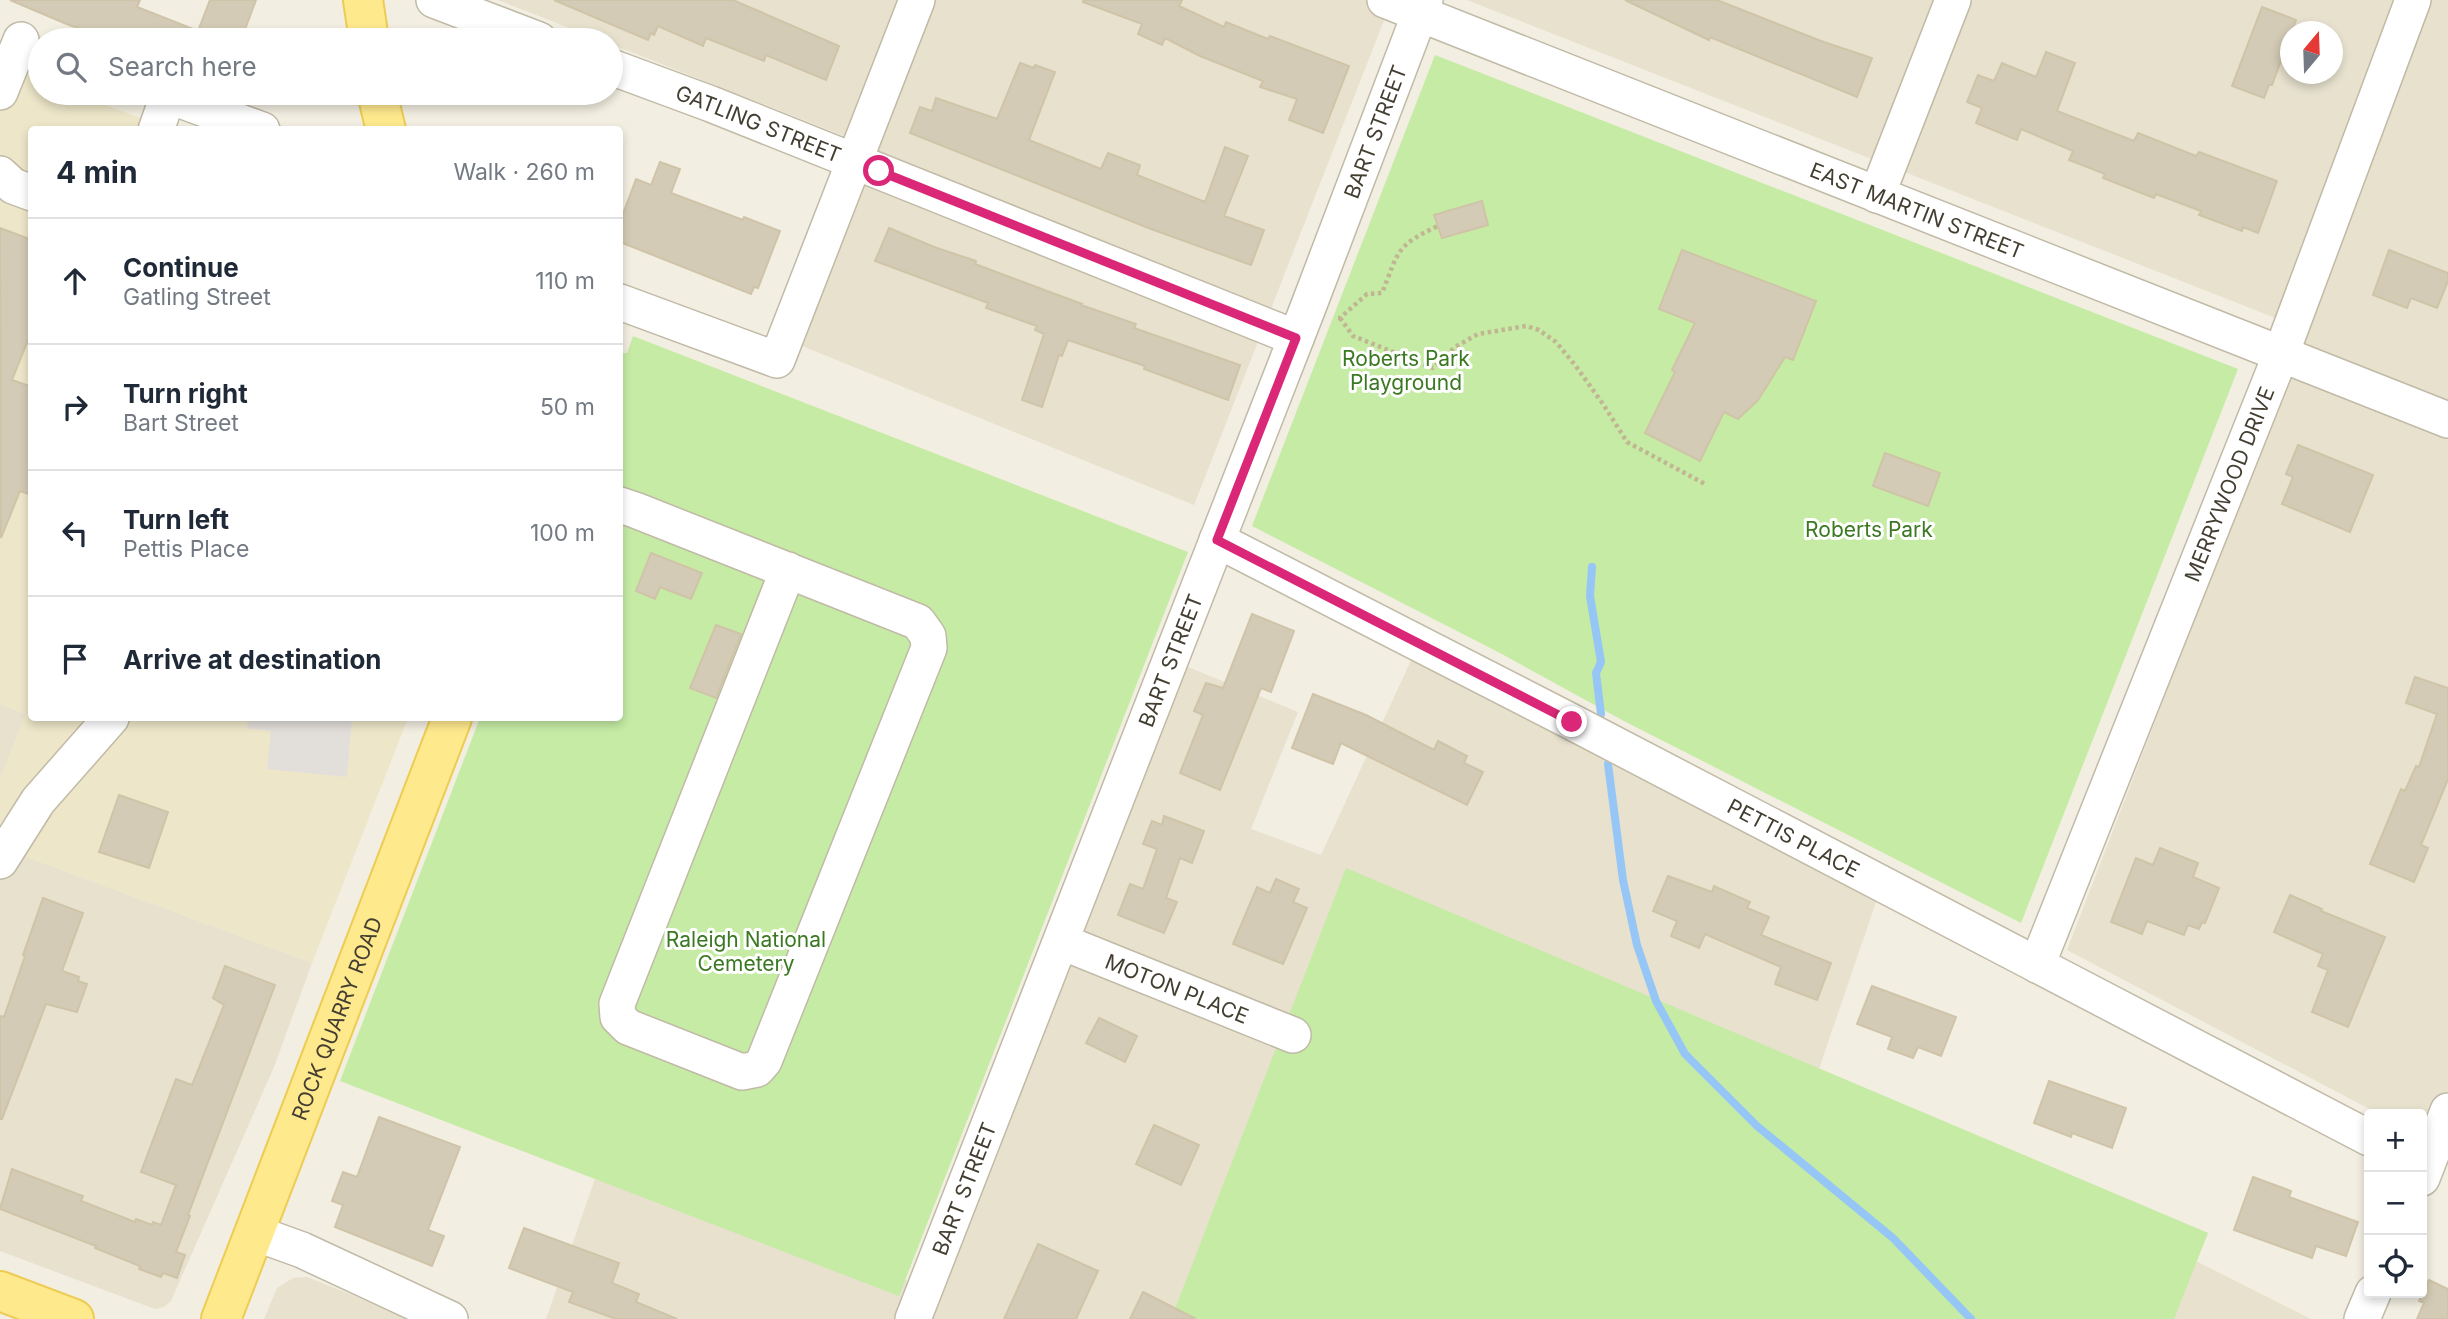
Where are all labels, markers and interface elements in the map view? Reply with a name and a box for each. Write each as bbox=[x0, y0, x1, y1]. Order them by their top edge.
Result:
north arrow bbox=[2280, 21, 2343, 84]
search box bbox=[28, 28, 623, 105]
icon: search bbox=[52, 48, 90, 86]
text: Search here bbox=[108, 51, 257, 82]
street label: BART STREET bbox=[1338, 62, 1412, 202]
street label: GATLING STREET bbox=[672, 80, 845, 167]
text: 4 min bbox=[56, 154, 138, 190]
route start bbox=[863, 155, 894, 186]
street label: EAST MARTIN STREET bbox=[1807, 157, 2027, 264]
text: Walk · 260 m bbox=[453, 158, 595, 186]
text: Continue bbox=[123, 252, 239, 283]
icon: ahead bbox=[56, 262, 94, 300]
text: 110 m bbox=[535, 267, 595, 295]
text: Gatling Street bbox=[123, 283, 271, 311]
park label: Roberts Park Playground bbox=[1342, 346, 1470, 395]
text: Turn right bbox=[123, 378, 248, 409]
street label: MERRYWOOD DRIVE bbox=[2179, 383, 2279, 585]
icon: right bbox=[56, 388, 94, 426]
text: 50 m bbox=[540, 393, 595, 421]
text: Bart Street bbox=[123, 409, 239, 437]
text: Turn left bbox=[123, 504, 229, 535]
icon: left bbox=[56, 514, 94, 552]
park label: Roberts Park bbox=[1805, 517, 1933, 542]
text: 100 m bbox=[530, 519, 595, 547]
text: Pettis Place bbox=[123, 535, 249, 563]
street label: BART STREET bbox=[1133, 590, 1207, 730]
icon: arrive bbox=[56, 640, 94, 678]
text: Arrive at destination bbox=[123, 644, 382, 675]
route end bbox=[1556, 706, 1587, 737]
street label: PETTIS PLACE bbox=[1724, 793, 1864, 882]
street label: ROCK QUARRY ROAD bbox=[286, 913, 387, 1124]
park label: Raleigh National Cemetery bbox=[666, 927, 826, 976]
street label: MOTON PLACE bbox=[1102, 948, 1252, 1028]
map controls bbox=[2364, 1109, 2427, 1298]
button: + bbox=[2364, 1109, 2427, 1172]
street label: BART STREET bbox=[927, 1119, 1001, 1259]
button: − bbox=[2364, 1172, 2427, 1235]
button: locate bbox=[2364, 1235, 2427, 1298]

